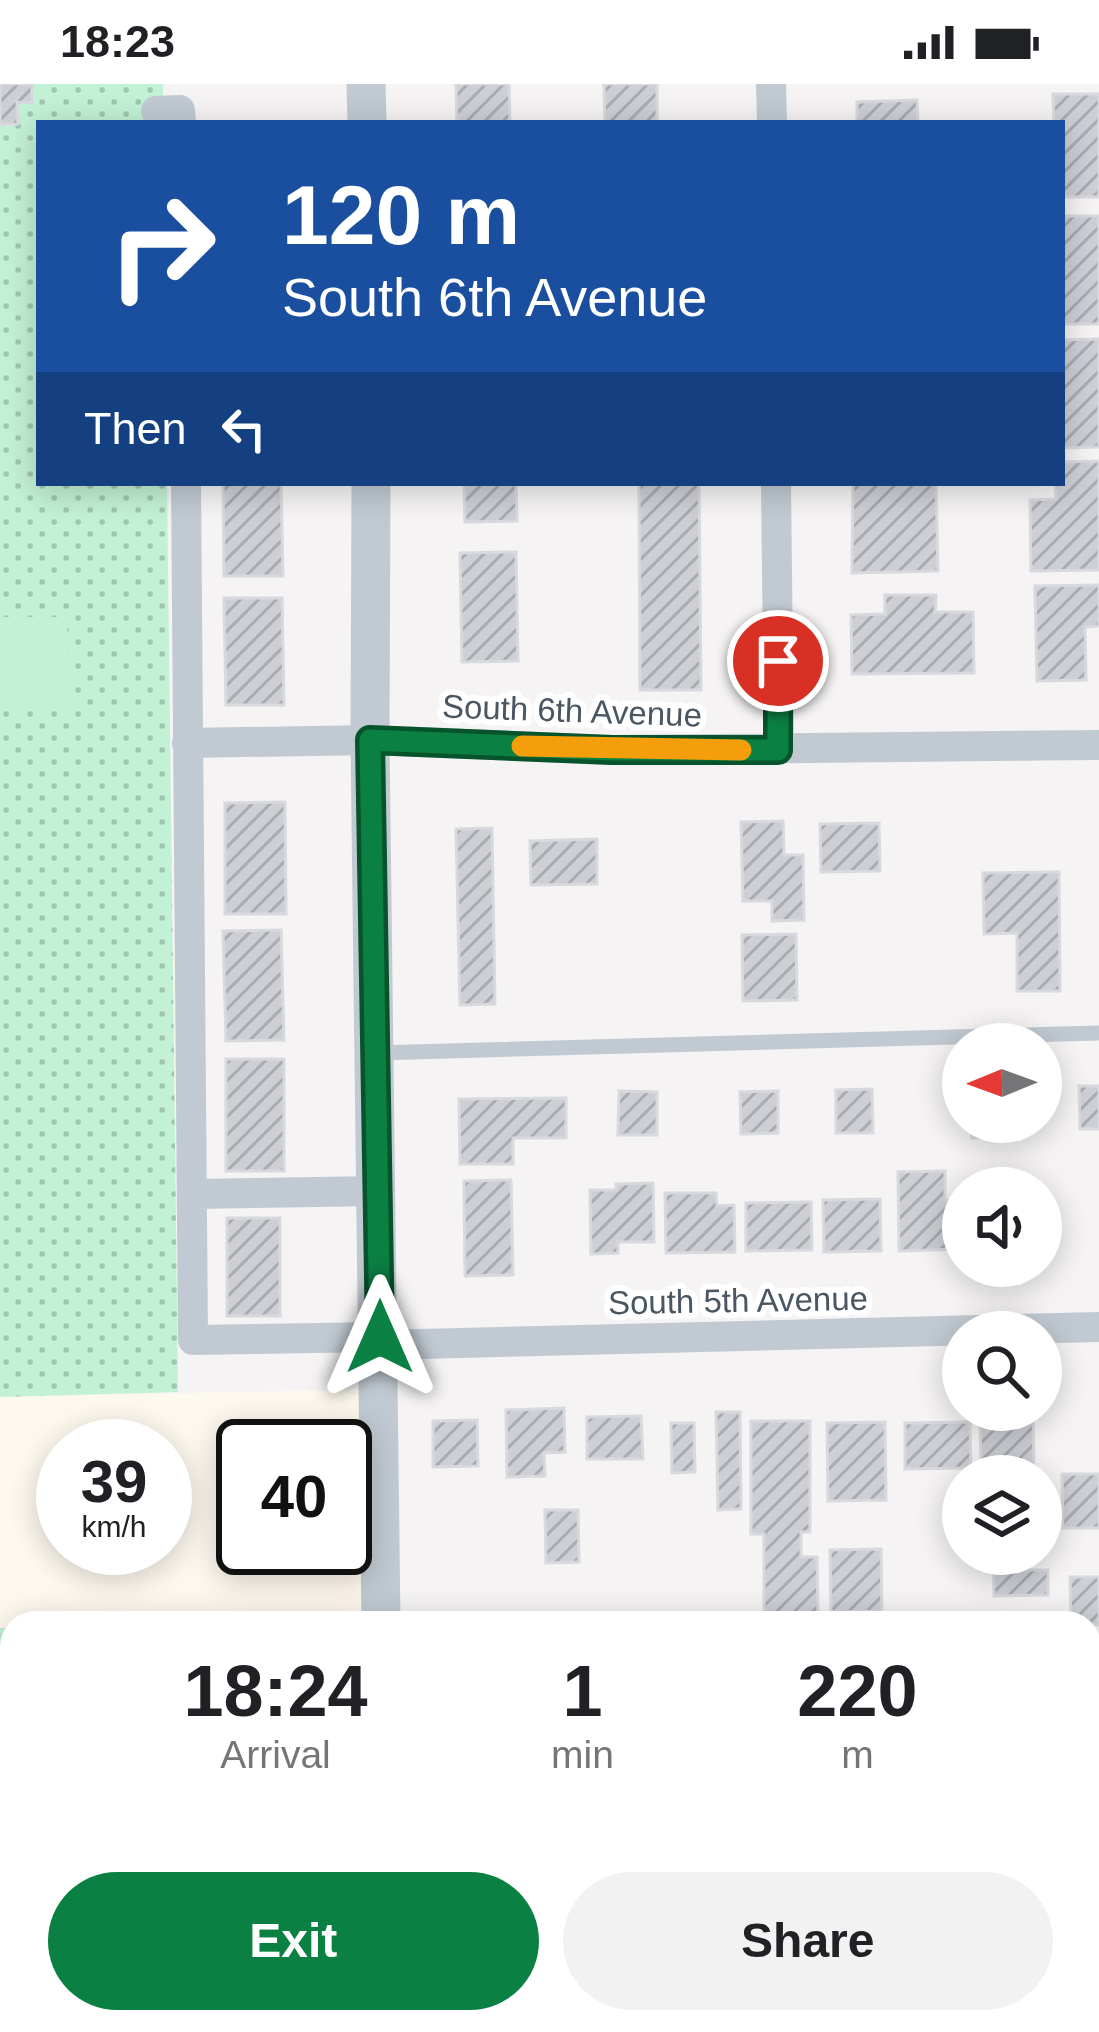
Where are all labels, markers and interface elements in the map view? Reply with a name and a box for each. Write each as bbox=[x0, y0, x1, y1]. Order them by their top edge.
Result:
text: 18:23 bbox=[60, 16, 175, 67]
icon: right bbox=[84, 168, 240, 324]
text: 120 m bbox=[282, 168, 520, 262]
text: South 6th Avenue bbox=[282, 267, 707, 327]
icon: left bbox=[211, 396, 277, 462]
text: Then bbox=[84, 403, 187, 454]
pin bbox=[727, 610, 829, 712]
icon: arrive bbox=[745, 628, 811, 694]
street label: South 6th Avenue bbox=[441, 687, 703, 734]
north arrow bbox=[942, 1023, 1062, 1143]
map controls bbox=[942, 1023, 1062, 1575]
button: sound bbox=[942, 1167, 1062, 1287]
position arrow bbox=[317, 1274, 443, 1400]
street label: South 5th Avenue bbox=[608, 1280, 868, 1321]
button: search bbox=[942, 1311, 1062, 1431]
speed limit sign: 40 bbox=[216, 1419, 372, 1575]
text: 39 bbox=[81, 1448, 147, 1515]
button: layers bbox=[942, 1455, 1062, 1575]
text: km/h bbox=[81, 1510, 147, 1543]
text: 18:24 bbox=[183, 1651, 368, 1731]
text: 1 bbox=[562, 1651, 603, 1731]
text: 220 bbox=[797, 1651, 918, 1731]
text: Arrival bbox=[220, 1733, 331, 1776]
text: min bbox=[551, 1733, 614, 1776]
text: m bbox=[841, 1733, 874, 1776]
button: Exit bbox=[48, 1872, 539, 2010]
button: Share bbox=[563, 1872, 1053, 2010]

